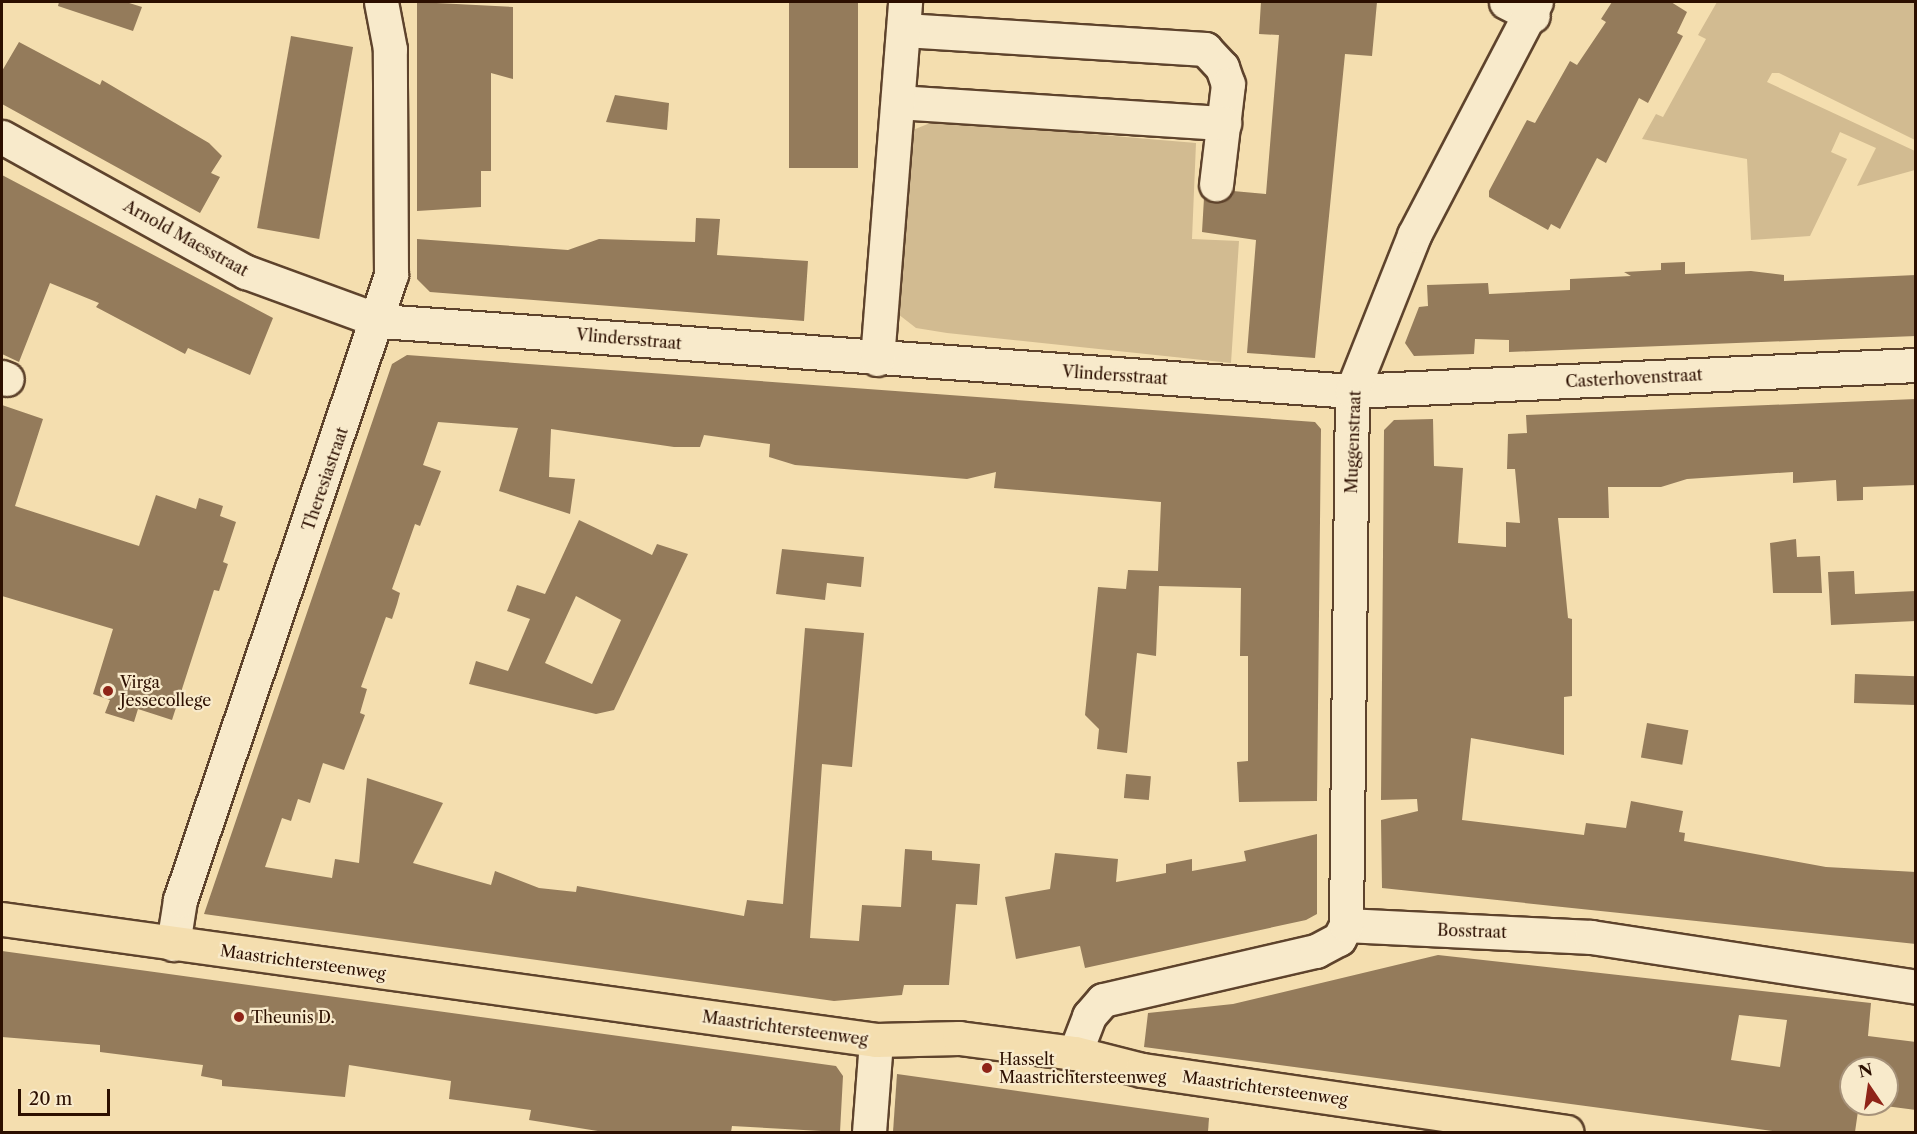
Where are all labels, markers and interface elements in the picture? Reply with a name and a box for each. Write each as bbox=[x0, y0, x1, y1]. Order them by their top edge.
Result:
street label: Arnold Maesstraat bbox=[120, 196, 252, 280]
street label: Vlindersstraat bbox=[575, 325, 683, 353]
street label: Vlindersstraat bbox=[1062, 362, 1168, 388]
street label: Casterhovenstraat bbox=[1565, 365, 1703, 391]
street label: Muggenstraat bbox=[1342, 390, 1364, 494]
street label: Theresiastraat bbox=[298, 425, 352, 533]
place label: Virga Jessecollege bbox=[120, 672, 211, 710]
marker: Virga Jessecollege bbox=[101, 684, 115, 698]
street label: Bosstraat bbox=[1437, 920, 1507, 942]
street label: Maastrichtersteenweg bbox=[219, 941, 387, 983]
place label: Theunis D. bbox=[251, 1007, 335, 1027]
street label: Maastrichtersteenweg bbox=[701, 1007, 869, 1049]
marker: Theunis D. bbox=[232, 1010, 246, 1024]
place label: Hasselt Maastrichtersteenweg bbox=[999, 1049, 1166, 1087]
north arrow bbox=[1839, 1056, 1899, 1116]
text: N bbox=[1856, 1059, 1874, 1082]
marker: Hasselt Maastrichtersteenweg bbox=[980, 1061, 994, 1075]
street label: Maastrichtersteenweg bbox=[1181, 1067, 1349, 1109]
scale bar bbox=[21, 1077, 112, 1115]
text: 20 m bbox=[29, 1088, 72, 1110]

